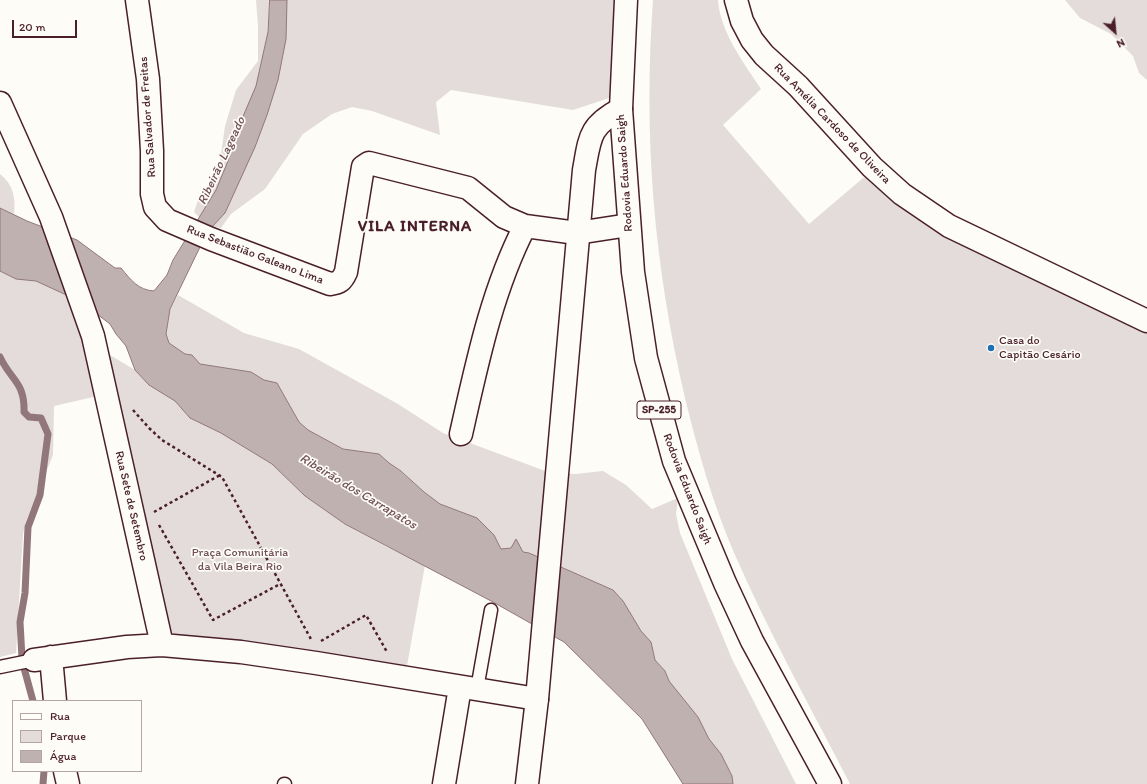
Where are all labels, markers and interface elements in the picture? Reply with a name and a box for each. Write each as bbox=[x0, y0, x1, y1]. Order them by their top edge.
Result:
scale bar bbox=[14, 12, 79, 38]
north arrow bbox=[1095, 12, 1135, 52]
text: 20 m bbox=[19, 20, 46, 34]
text: N bbox=[1114, 36, 1127, 51]
street label: Rua Salvador de Freitas bbox=[137, 56, 159, 178]
street label: Rua Amélia Cardoso de Oliveira bbox=[771, 61, 893, 187]
street label: Rodovia Eduardo Saigh bbox=[614, 114, 636, 232]
water label: Ribeirão Lageado bbox=[195, 115, 249, 207]
district label: VILA INTERNA bbox=[358, 217, 472, 237]
street label: Rua Sebastião Galeano Lima bbox=[185, 222, 325, 288]
place label: Casa do Capitão Cesário bbox=[999, 334, 1081, 362]
marker: Casa do Capitão Cesário bbox=[986, 343, 996, 353]
road number: SP-255 bbox=[637, 401, 681, 419]
street label: Rodovia Eduardo Saigh bbox=[659, 432, 715, 546]
street label: Rua Sete de Setembro bbox=[111, 450, 151, 562]
water label: Ribeirão dos Carrapatos bbox=[297, 451, 419, 533]
park label: Praça Comunitária da Vila Beira Rio bbox=[192, 546, 288, 574]
legend bbox=[12, 700, 142, 772]
text: Rua bbox=[50, 709, 70, 723]
text: Parque bbox=[50, 729, 86, 743]
text: Água bbox=[50, 749, 76, 763]

